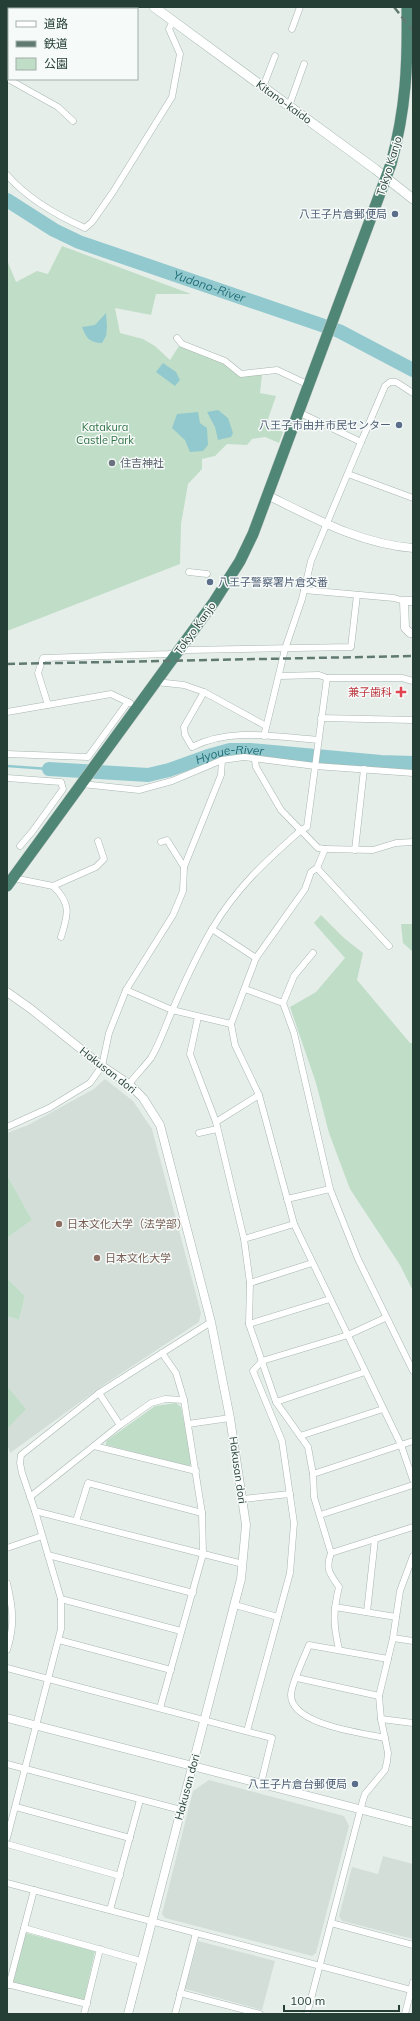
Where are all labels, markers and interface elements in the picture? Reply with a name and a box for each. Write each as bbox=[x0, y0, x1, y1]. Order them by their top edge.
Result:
legend bbox=[8, 8, 138, 80]
text: 道路 bbox=[44, 16, 68, 31]
text: 鉄道 bbox=[44, 36, 68, 51]
text: 公園 bbox=[44, 56, 68, 71]
street label: Kitano-kaido bbox=[253, 77, 315, 127]
street label: Tokyo Kanjo bbox=[373, 135, 405, 197]
place label: 八王子片倉郵便局 bbox=[299, 207, 387, 221]
marker: 八王子片倉郵便局 bbox=[390, 209, 400, 219]
water label: Yudono-River bbox=[171, 267, 248, 306]
place label: 八王子市由井市民センター bbox=[259, 418, 391, 432]
park label: Katakura Castle Park bbox=[76, 420, 134, 447]
marker: 八王子市由井市民センター bbox=[394, 420, 404, 430]
place label: 住吉神社 bbox=[120, 456, 164, 470]
marker: 住吉神社 bbox=[107, 458, 117, 468]
place label: 八王子警察署片倉交番 bbox=[218, 575, 328, 589]
marker: 八王子警察署片倉交番 bbox=[205, 577, 215, 587]
street label: Tokyo Kanjo bbox=[171, 599, 219, 657]
place label: 兼子歯科 bbox=[348, 685, 392, 699]
marker: 兼子歯科 bbox=[395, 686, 407, 698]
water label: Hyoue-River bbox=[193, 742, 265, 767]
street label: Hakusan dori bbox=[77, 1044, 139, 1096]
place label: 日本文化大学（法学部） bbox=[67, 1217, 188, 1231]
marker: 日本文化大学（法学部） bbox=[54, 1219, 64, 1229]
place label: 日本文化大学 bbox=[105, 1251, 171, 1265]
marker: 日本文化大学 bbox=[92, 1253, 102, 1263]
street label: Hakusan dori bbox=[226, 1435, 250, 1505]
street label: Hakusan dori bbox=[171, 1752, 203, 1822]
place label: 八王子片倉台郵便局 bbox=[248, 1777, 347, 1791]
marker: 八王子片倉台郵便局 bbox=[350, 1779, 360, 1789]
scale bar bbox=[284, 1987, 399, 2013]
text: 100 m bbox=[290, 1993, 325, 2008]

